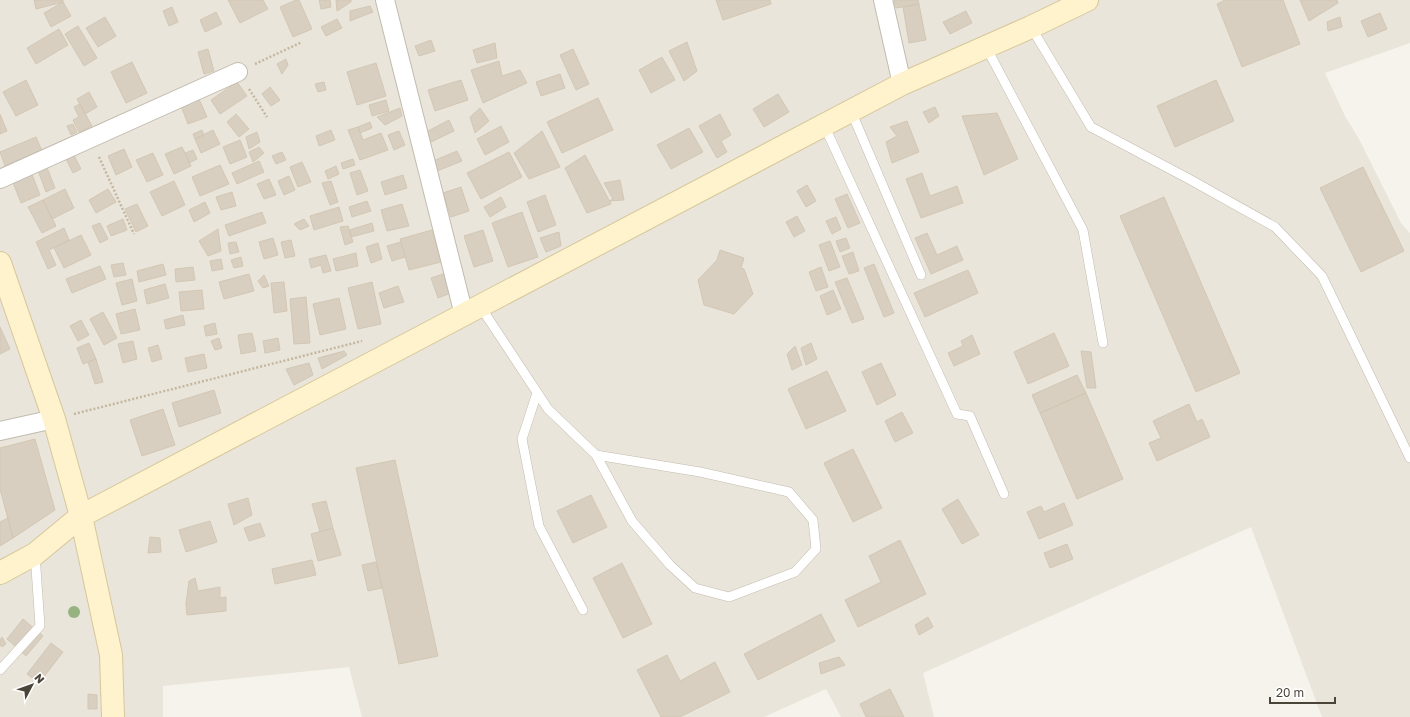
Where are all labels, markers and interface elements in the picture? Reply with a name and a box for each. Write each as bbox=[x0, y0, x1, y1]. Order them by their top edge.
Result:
north arrow bbox=[12, 665, 52, 705]
text: N bbox=[32, 671, 48, 686]
scale bar bbox=[1270, 679, 1335, 705]
text: 20 m bbox=[1276, 685, 1304, 700]

